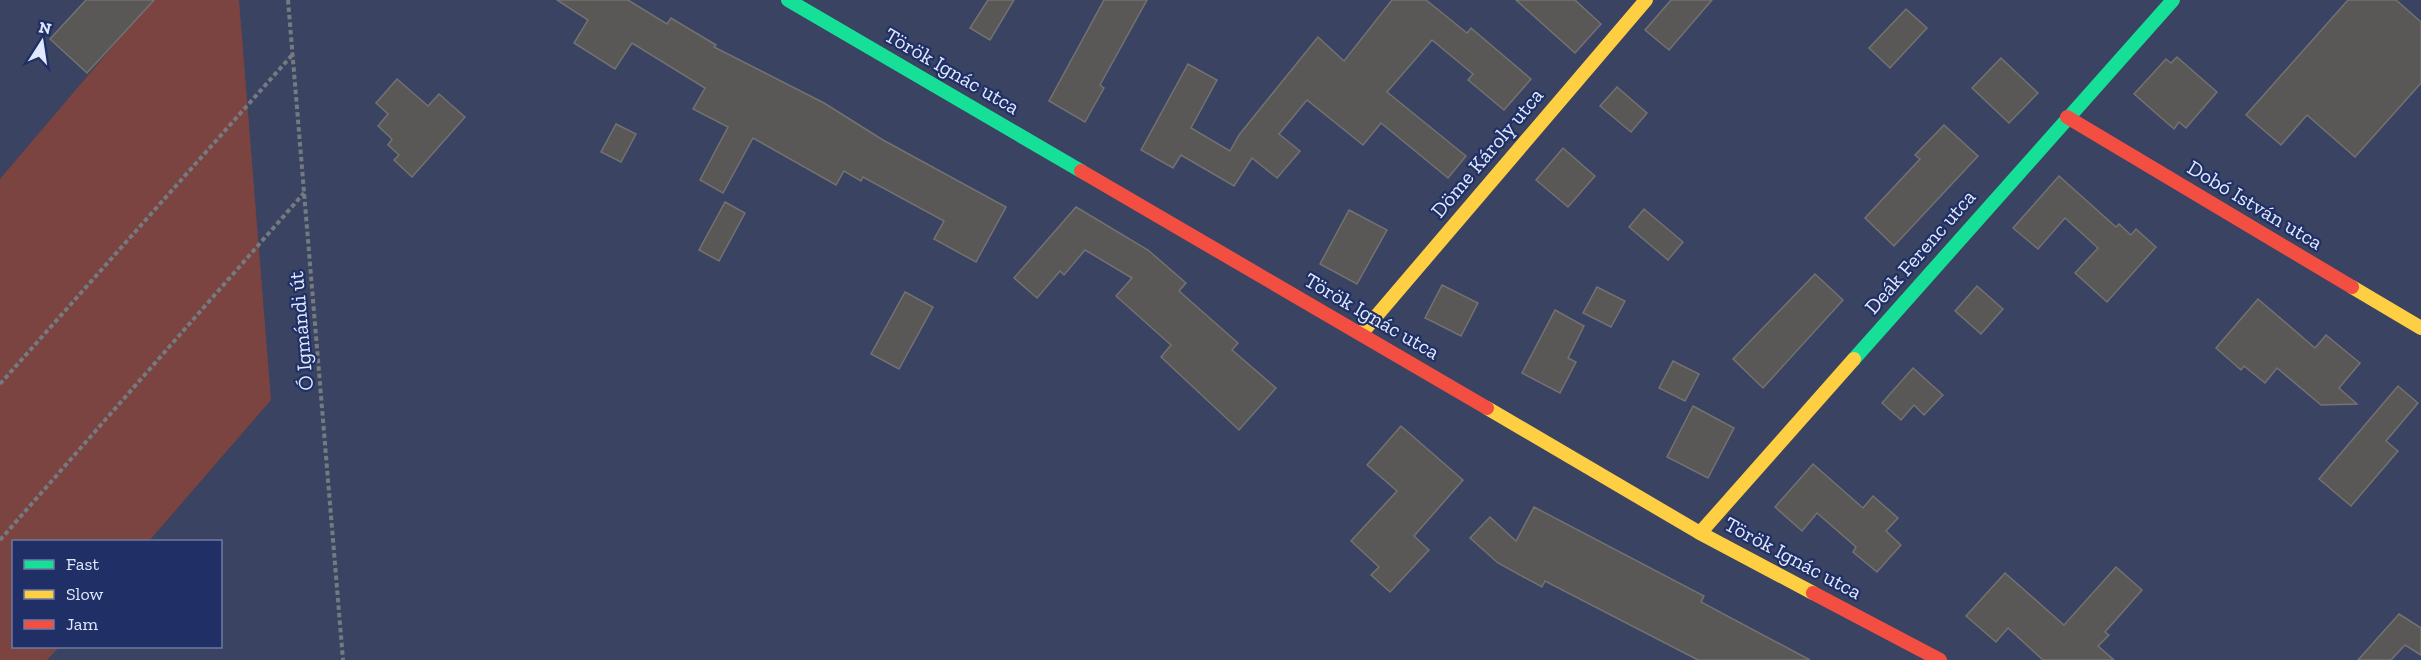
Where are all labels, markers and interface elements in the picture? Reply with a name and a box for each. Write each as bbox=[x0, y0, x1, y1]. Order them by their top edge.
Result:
north arrow bbox=[12, 12, 72, 72]
text: N bbox=[37, 17, 53, 38]
street label: Török Ignác utca bbox=[880, 22, 1024, 119]
street label: Döme Károly utca bbox=[1425, 83, 1548, 222]
street label: Dobó István utca bbox=[2183, 154, 2327, 255]
street label: Deák Ferenc utca bbox=[1859, 184, 1980, 319]
street label: Török Ignác utca bbox=[1300, 267, 1444, 364]
street label: Ó Igmándi út bbox=[283, 270, 318, 392]
street label: Török Ignác utca bbox=[1720, 511, 1866, 604]
legend bbox=[12, 540, 222, 648]
text: Fast bbox=[66, 553, 99, 575]
text: Slow bbox=[66, 583, 103, 605]
text: Jam bbox=[66, 613, 98, 635]

